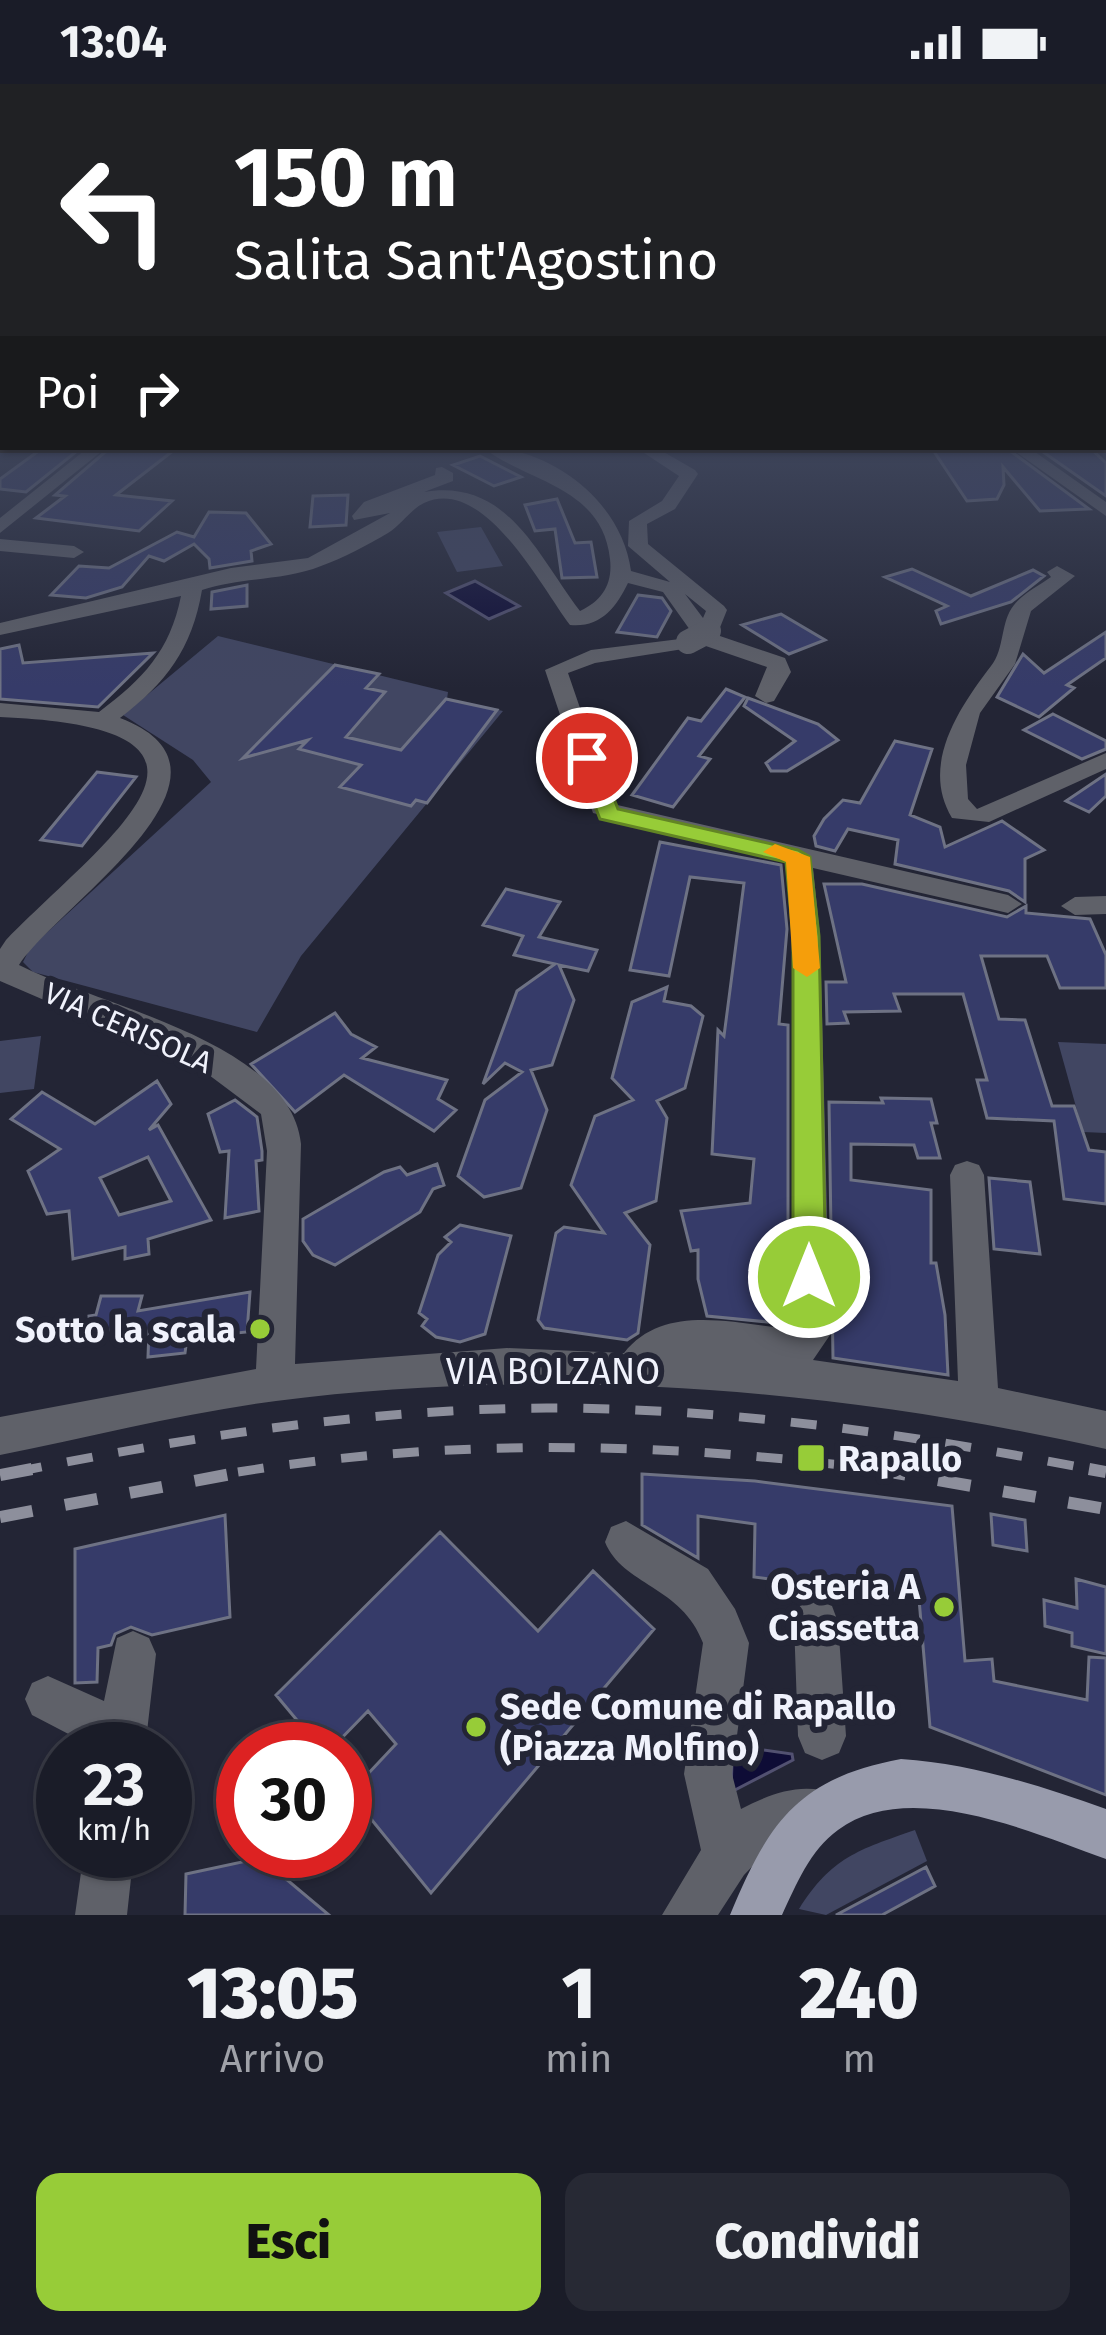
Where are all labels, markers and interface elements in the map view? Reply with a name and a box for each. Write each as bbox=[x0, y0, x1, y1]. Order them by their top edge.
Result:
text: 13:04 bbox=[60, 15, 167, 69]
text: 150 m bbox=[234, 127, 458, 228]
icon: left bbox=[36, 132, 192, 288]
text: Salita Sant'Agostino bbox=[234, 229, 718, 293]
icon: right bbox=[124, 360, 190, 426]
text: Poi bbox=[36, 366, 100, 420]
pin bbox=[536, 707, 638, 809]
icon: arrive bbox=[554, 725, 620, 791]
street label: VIA CERISOLA bbox=[39, 975, 218, 1081]
position arrow bbox=[746, 1214, 872, 1340]
place label: Sotto la scala bbox=[15, 1308, 236, 1352]
marker: Sotto la scala bbox=[247, 1316, 273, 1342]
street label: VIA BOLZANO bbox=[446, 1350, 660, 1394]
place label: Rapallo bbox=[838, 1437, 962, 1481]
marker: Rapallo bbox=[795, 1442, 827, 1474]
place label: Osteria A Ciassetta bbox=[768, 1565, 921, 1650]
marker: Osteria A Ciassetta bbox=[931, 1594, 957, 1620]
place label: Sede Comune di Rapallo (Piazza Molfino) bbox=[500, 1685, 896, 1770]
marker: Sede Comune di Rapallo (Piazza Molfino) bbox=[463, 1714, 489, 1740]
speed limit sign: 30 bbox=[216, 1722, 372, 1878]
text: 23 bbox=[83, 1749, 145, 1821]
text: km/h bbox=[77, 1812, 151, 1848]
text: 13:05 bbox=[187, 1951, 358, 2037]
text: 1 bbox=[562, 1951, 596, 2037]
text: 240 bbox=[799, 1951, 919, 2037]
text: Arrivo bbox=[220, 2036, 325, 2082]
text: min bbox=[545, 2036, 612, 2082]
text: m bbox=[842, 2036, 876, 2082]
button: Esci bbox=[36, 2173, 541, 2311]
button: Condividi bbox=[565, 2173, 1070, 2311]

